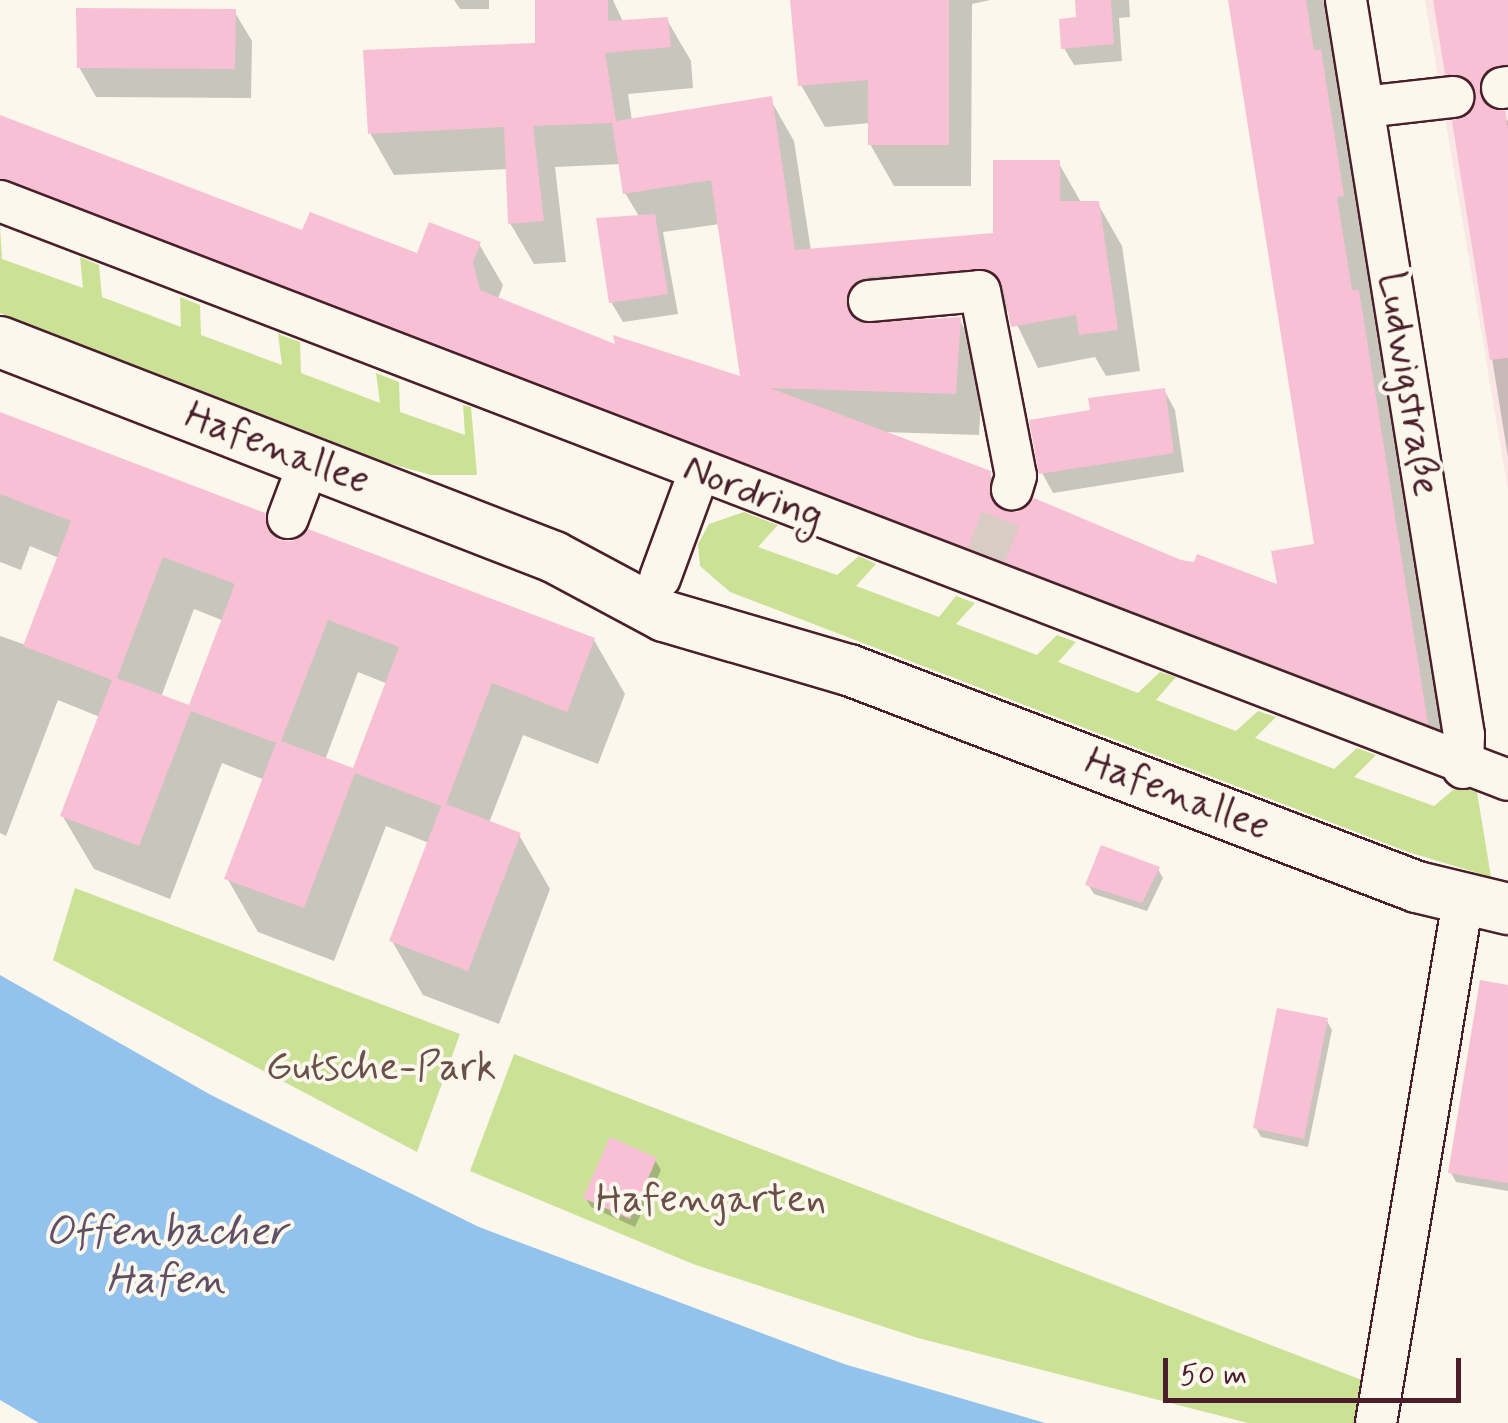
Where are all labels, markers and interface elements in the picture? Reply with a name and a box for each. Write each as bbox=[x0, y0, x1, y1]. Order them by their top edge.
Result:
street label: Ludwigstraße bbox=[1367, 268, 1449, 500]
street label: Hafenallee bbox=[178, 392, 376, 506]
street label: Nordring bbox=[676, 444, 830, 542]
street label: Hafenallee bbox=[1078, 738, 1276, 852]
park label: Gutsche-Park bbox=[266, 1044, 496, 1092]
park label: Hafengarten bbox=[596, 1176, 826, 1224]
water label: Offenbacher Hafen bbox=[45, 1208, 287, 1306]
scale bar bbox=[1168, 1338, 1466, 1400]
text: 50 m bbox=[1180, 1356, 1247, 1395]

